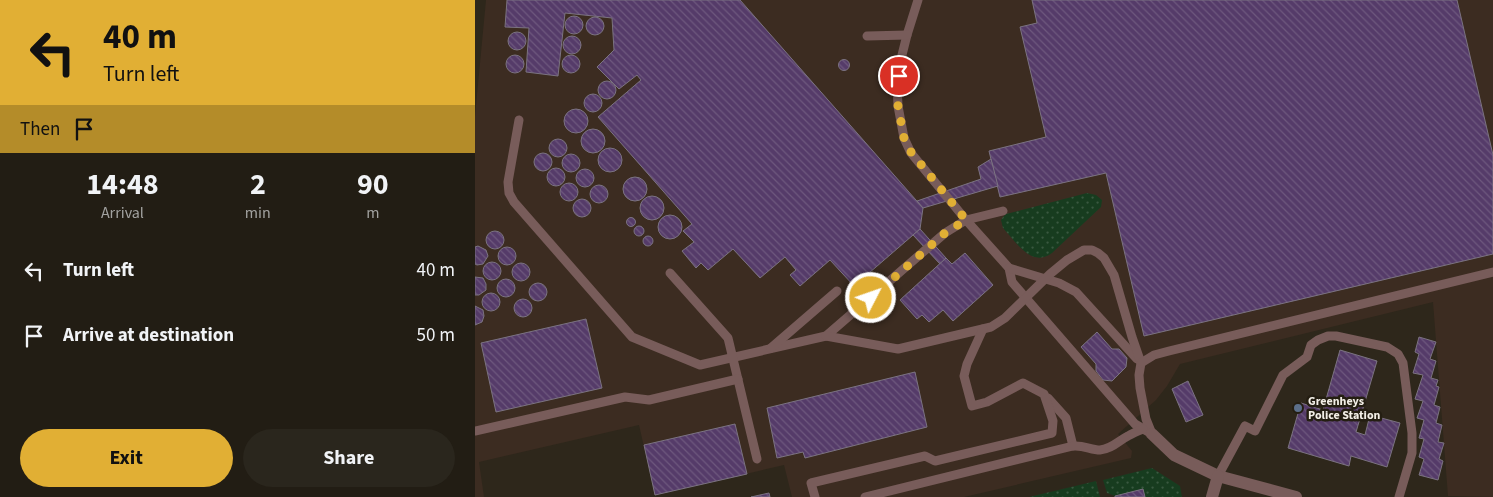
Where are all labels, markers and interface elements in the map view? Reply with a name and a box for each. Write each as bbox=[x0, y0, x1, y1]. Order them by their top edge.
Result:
text: 40 m bbox=[103, 12, 177, 62]
icon: left bbox=[20, 20, 85, 85]
pin bbox=[878, 55, 920, 97]
text: Turn left bbox=[103, 58, 179, 90]
icon: arrive bbox=[885, 62, 913, 90]
icon: arrive bbox=[70, 115, 98, 143]
text: Then bbox=[20, 116, 60, 143]
text: 14:48 bbox=[86, 163, 159, 206]
text: 2 bbox=[250, 163, 266, 206]
text: 90 bbox=[357, 163, 389, 206]
text: Arrival bbox=[101, 202, 144, 224]
text: min bbox=[245, 202, 271, 224]
text: m bbox=[366, 202, 380, 224]
icon: left bbox=[20, 257, 48, 285]
text: Turn left bbox=[63, 257, 134, 284]
text: 40 m bbox=[417, 257, 455, 284]
position arrow bbox=[844, 271, 896, 323]
icon: arrive bbox=[20, 322, 48, 350]
text: Arrive at destination bbox=[63, 322, 234, 349]
text: 50 m bbox=[417, 322, 455, 349]
place label: Greenheys Police Station bbox=[1308, 393, 1381, 424]
marker: Greenheys Police Station bbox=[1292, 402, 1304, 414]
button: Exit bbox=[20, 429, 233, 487]
button: Share bbox=[243, 429, 455, 487]

